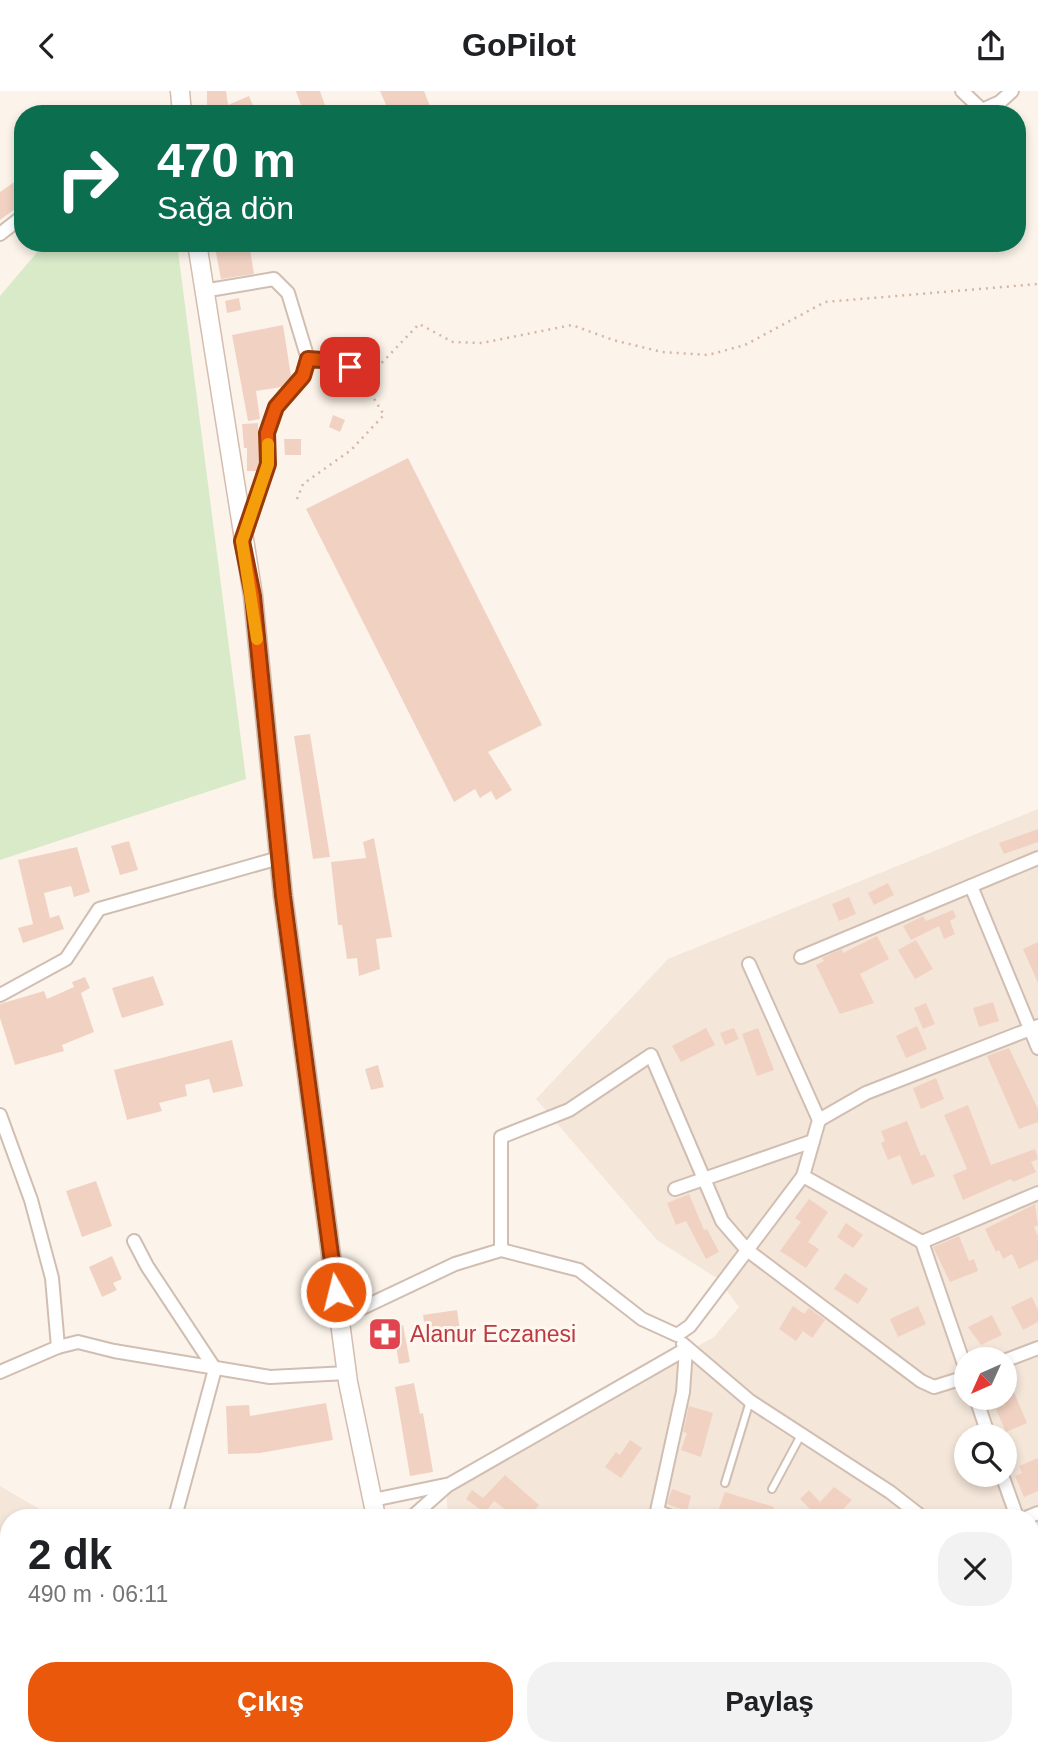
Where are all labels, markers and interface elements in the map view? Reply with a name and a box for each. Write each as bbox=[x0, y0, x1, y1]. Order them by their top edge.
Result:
icon: back bbox=[28, 27, 66, 65]
text: GoPilot bbox=[462, 27, 576, 63]
icon: share bbox=[972, 27, 1010, 65]
icon: right bbox=[42, 133, 133, 224]
text: 470 m bbox=[157, 133, 296, 187]
text: Sağa dön bbox=[157, 190, 294, 226]
pin bbox=[320, 337, 380, 397]
icon: arrive bbox=[331, 348, 369, 386]
position arrow bbox=[299, 1255, 373, 1329]
pharmacy icon: Alanur Eczanesi bbox=[366, 1315, 404, 1353]
place label: Alanur Eczanesi bbox=[410, 1321, 576, 1347]
north arrow bbox=[954, 1347, 1017, 1411]
map controls bbox=[954, 1347, 1017, 1487]
button: search bbox=[954, 1424, 1017, 1487]
text: 2 dk bbox=[28, 1531, 112, 1578]
button: close bbox=[938, 1532, 1012, 1606]
text: 490 m · 06:11 bbox=[28, 1581, 168, 1607]
button: Çıkış bbox=[28, 1662, 513, 1742]
button: Paylaş bbox=[527, 1662, 1012, 1742]

